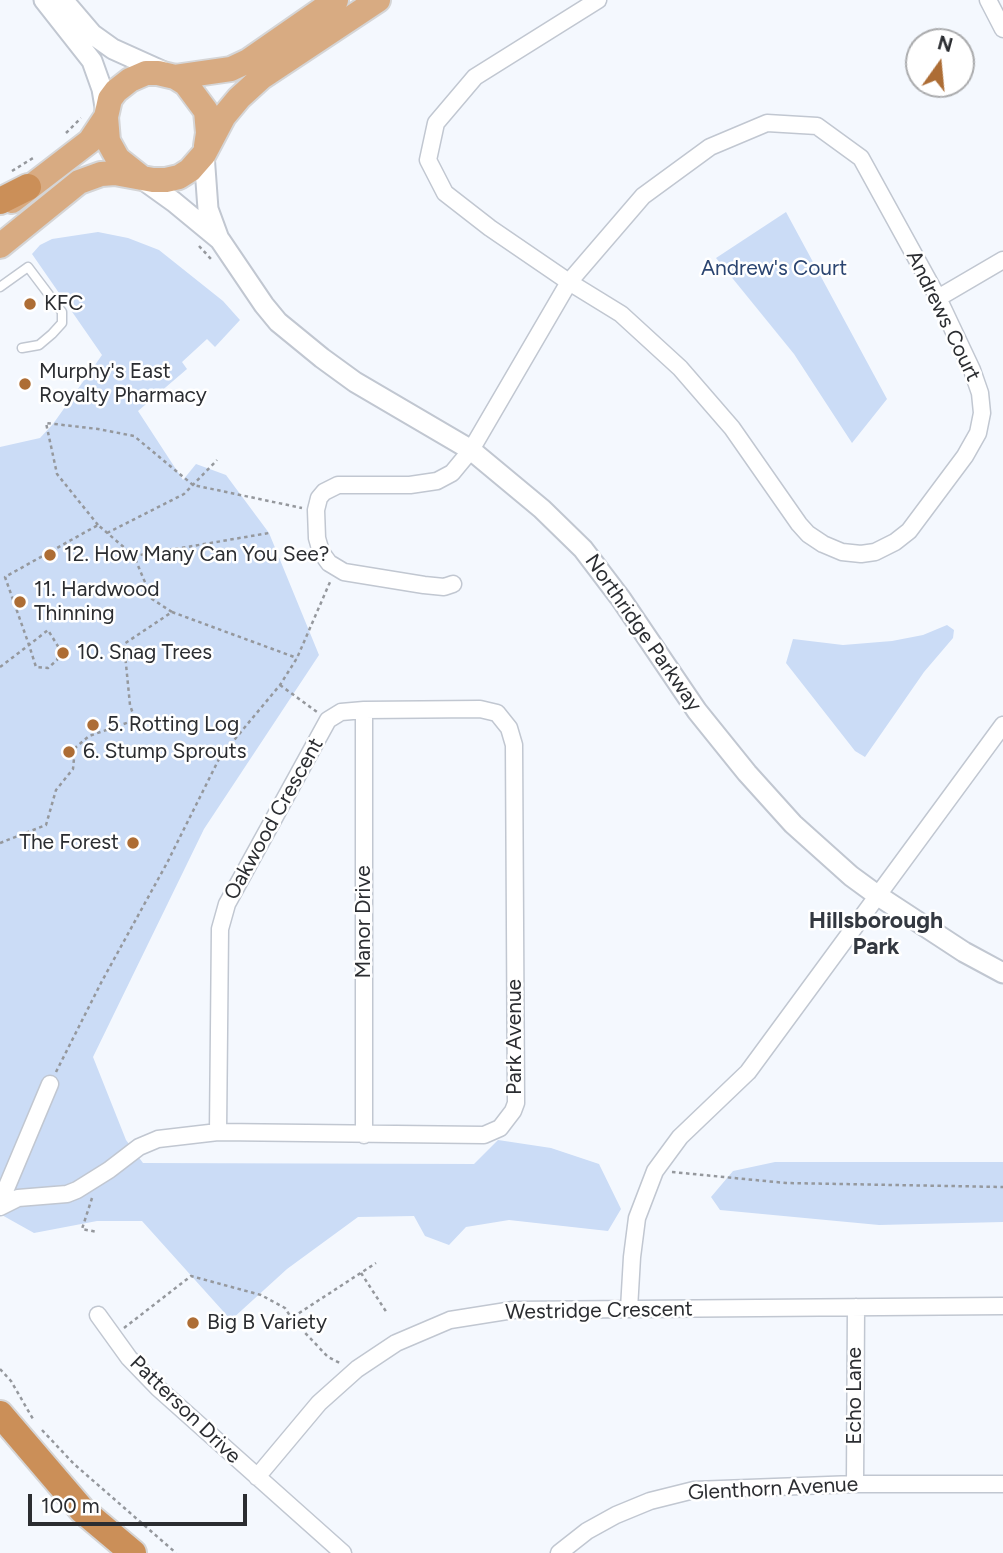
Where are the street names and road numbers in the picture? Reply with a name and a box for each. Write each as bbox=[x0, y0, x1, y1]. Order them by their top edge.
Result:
street label: Andrews Court bbox=[901, 247, 985, 385]
street label: Northridge Parkway bbox=[579, 550, 707, 716]
street label: Oakwood Crescent bbox=[219, 734, 329, 904]
street label: Manor Drive bbox=[351, 865, 377, 979]
street label: Park Avenue bbox=[502, 979, 528, 1095]
street label: Westridge Crescent bbox=[505, 1297, 693, 1325]
street label: Echo Lane bbox=[842, 1347, 868, 1445]
street label: Patterson Drive bbox=[124, 1351, 246, 1469]
street label: Glenthorn Avenue bbox=[687, 1472, 859, 1506]

